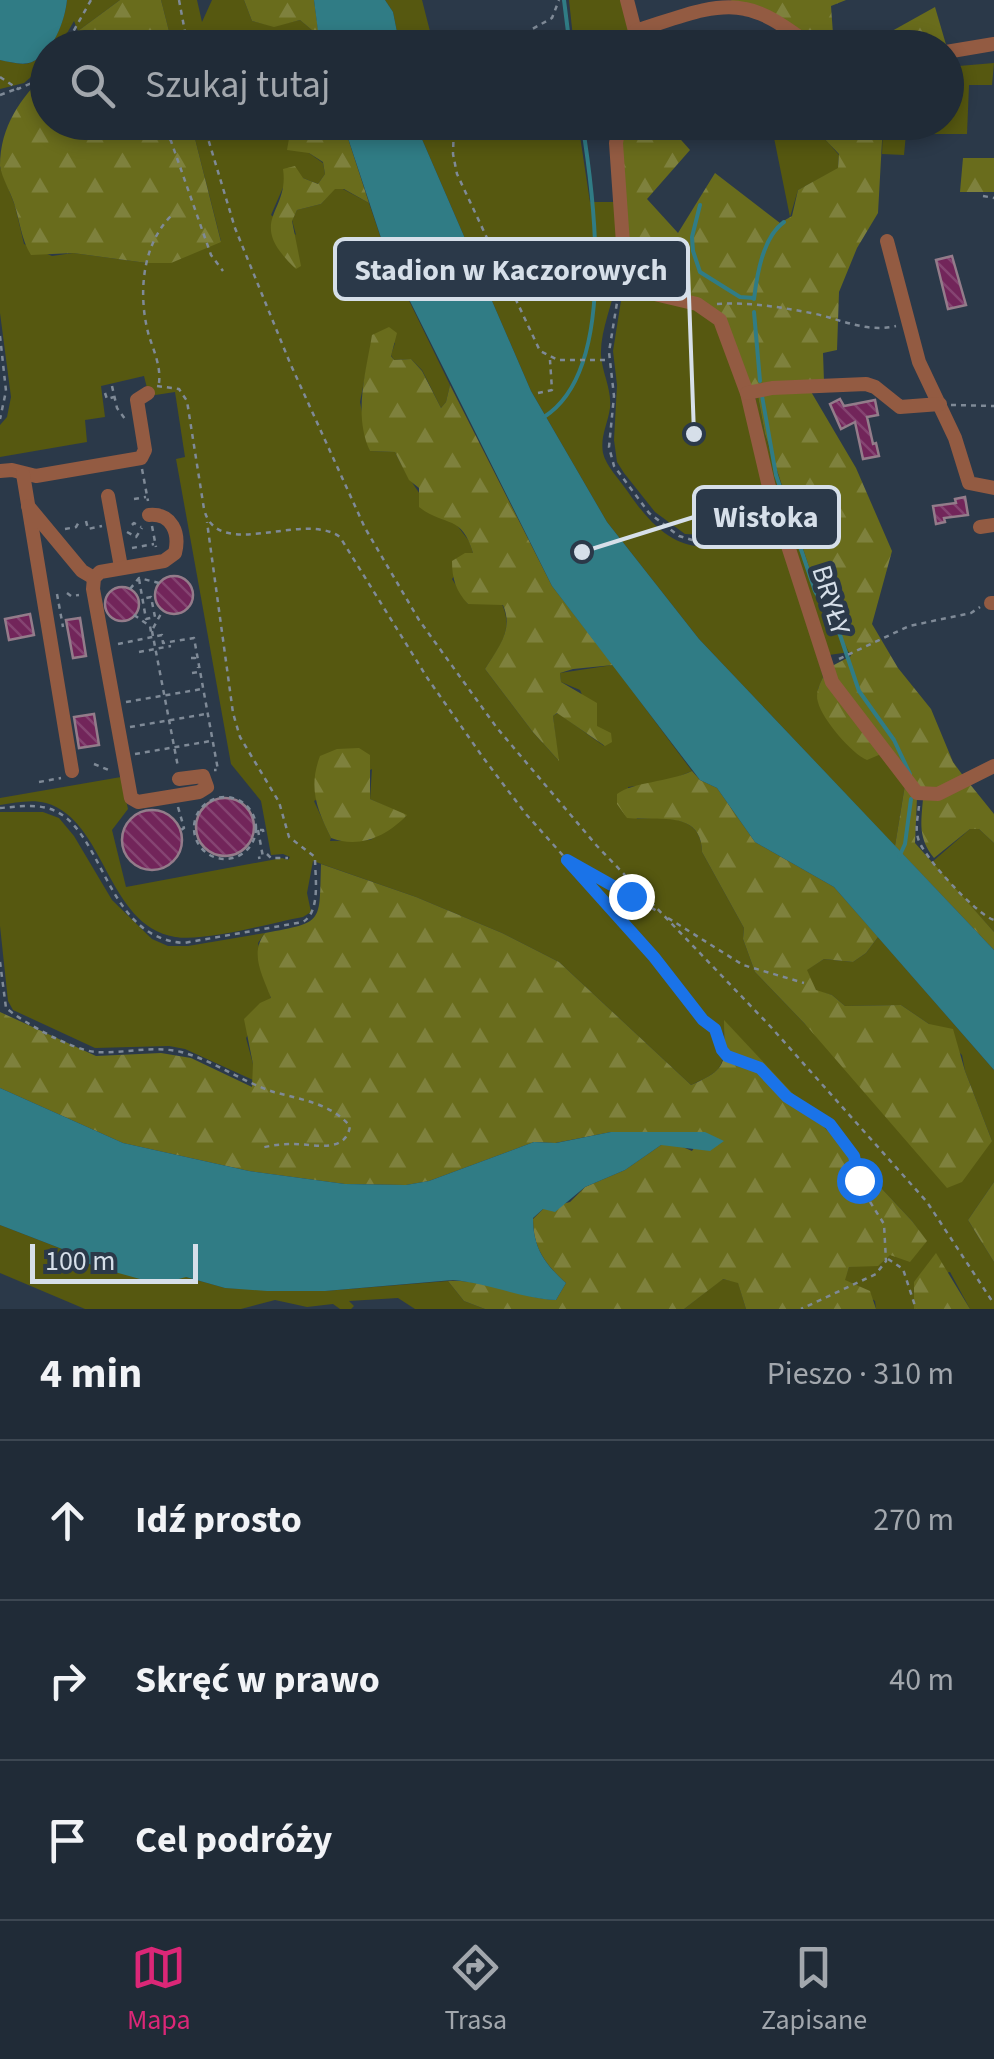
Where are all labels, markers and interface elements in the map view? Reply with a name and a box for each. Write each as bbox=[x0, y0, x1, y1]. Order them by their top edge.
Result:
search box bbox=[30, 30, 964, 140]
icon: search bbox=[65, 58, 120, 113]
text: Szukaj tutaj bbox=[145, 58, 330, 112]
callout: Stadion w Kaczorowych bbox=[335, 239, 688, 299]
text: Stadion w Kaczorowych bbox=[354, 249, 668, 292]
callout: Wisłoka bbox=[694, 487, 839, 547]
text: Wisłoka bbox=[713, 496, 819, 539]
street label: BRYŁY bbox=[802, 560, 861, 640]
route end bbox=[609, 874, 655, 920]
route start bbox=[837, 1158, 883, 1204]
scale bar bbox=[30, 1239, 198, 1284]
text: 100 m bbox=[45, 1241, 116, 1281]
text: 4 min bbox=[40, 1344, 142, 1404]
text: Pieszo · 310 m bbox=[767, 1351, 954, 1397]
icon: ahead bbox=[40, 1493, 95, 1548]
text: Idź prosto bbox=[135, 1493, 302, 1547]
text: 270 m bbox=[873, 1497, 954, 1543]
icon: right bbox=[40, 1653, 95, 1708]
text: Skręć w prawo bbox=[135, 1653, 380, 1707]
text: 40 m bbox=[889, 1657, 954, 1703]
icon: arrive bbox=[40, 1813, 95, 1868]
text: Cel podróży bbox=[135, 1813, 332, 1867]
tab: Mapa bbox=[127, 1940, 191, 2040]
tab: Trasa bbox=[444, 1940, 507, 2040]
tab: Zapisane bbox=[761, 1940, 867, 2040]

